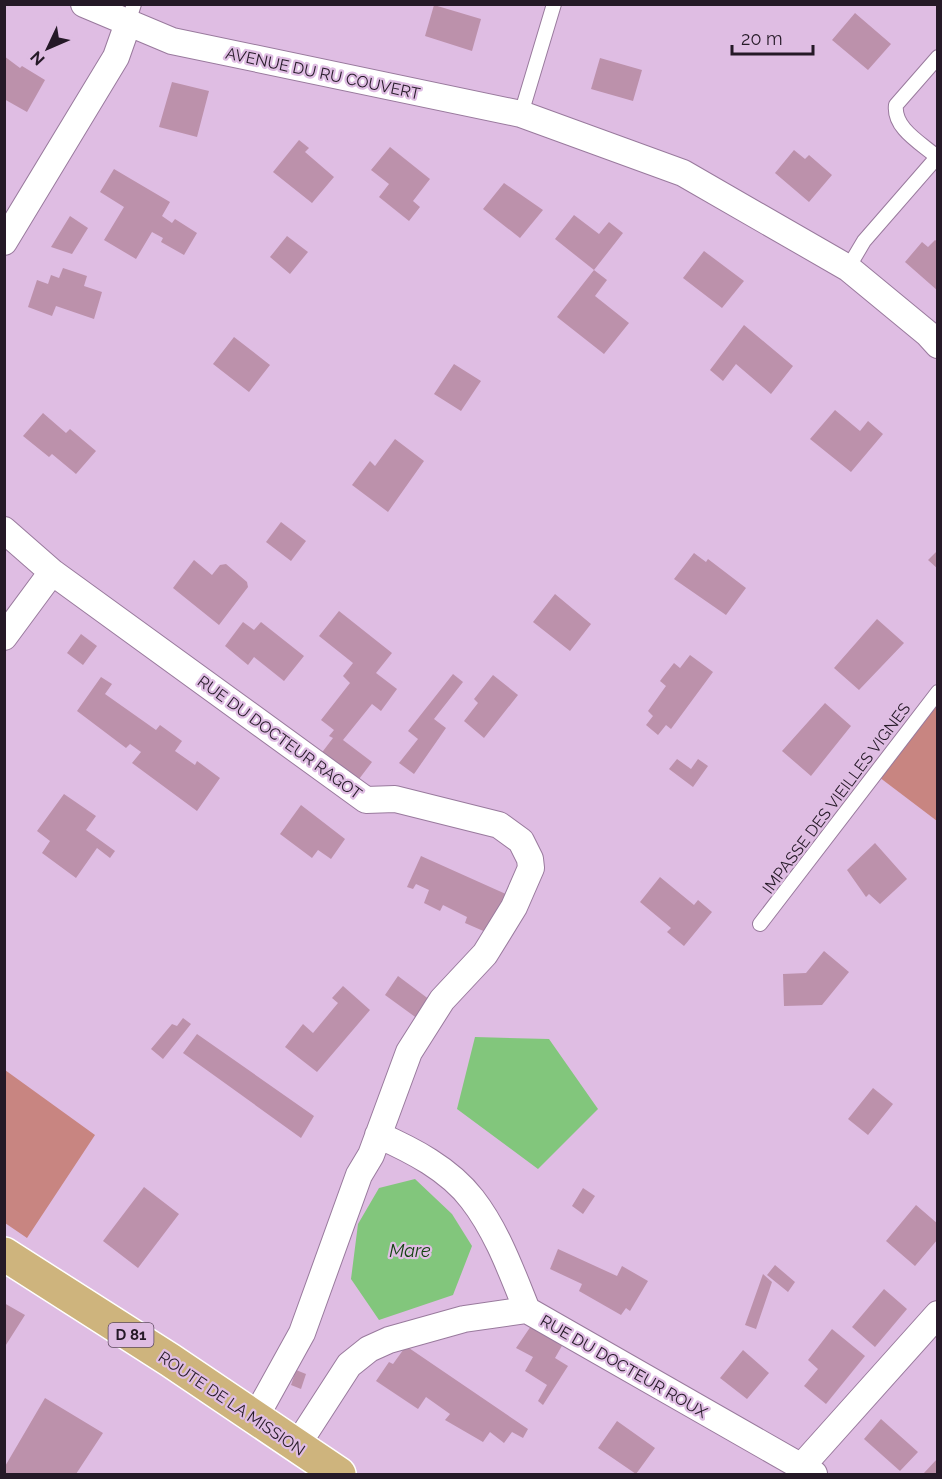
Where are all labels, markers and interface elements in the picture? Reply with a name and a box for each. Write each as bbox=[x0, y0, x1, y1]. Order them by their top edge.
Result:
north arrow bbox=[18, 18, 78, 78]
scale bar bbox=[732, 18, 813, 56]
text: 20 m bbox=[741, 28, 783, 49]
street label: AVENUE DU RU COUVERT bbox=[224, 44, 422, 103]
text: N bbox=[26, 47, 49, 69]
street label: RUE DU DOCTEUR RAGOT bbox=[194, 672, 366, 803]
street label: IMPASSE DES VIEILLES VIGNES bbox=[759, 699, 914, 897]
water label: Mare bbox=[389, 1240, 431, 1261]
street label: RUE DU DOCTEUR ROUX bbox=[537, 1311, 711, 1422]
road number: D 81 bbox=[108, 1323, 154, 1347]
street label: ROUTE DE LA MISSION bbox=[155, 1347, 309, 1460]

